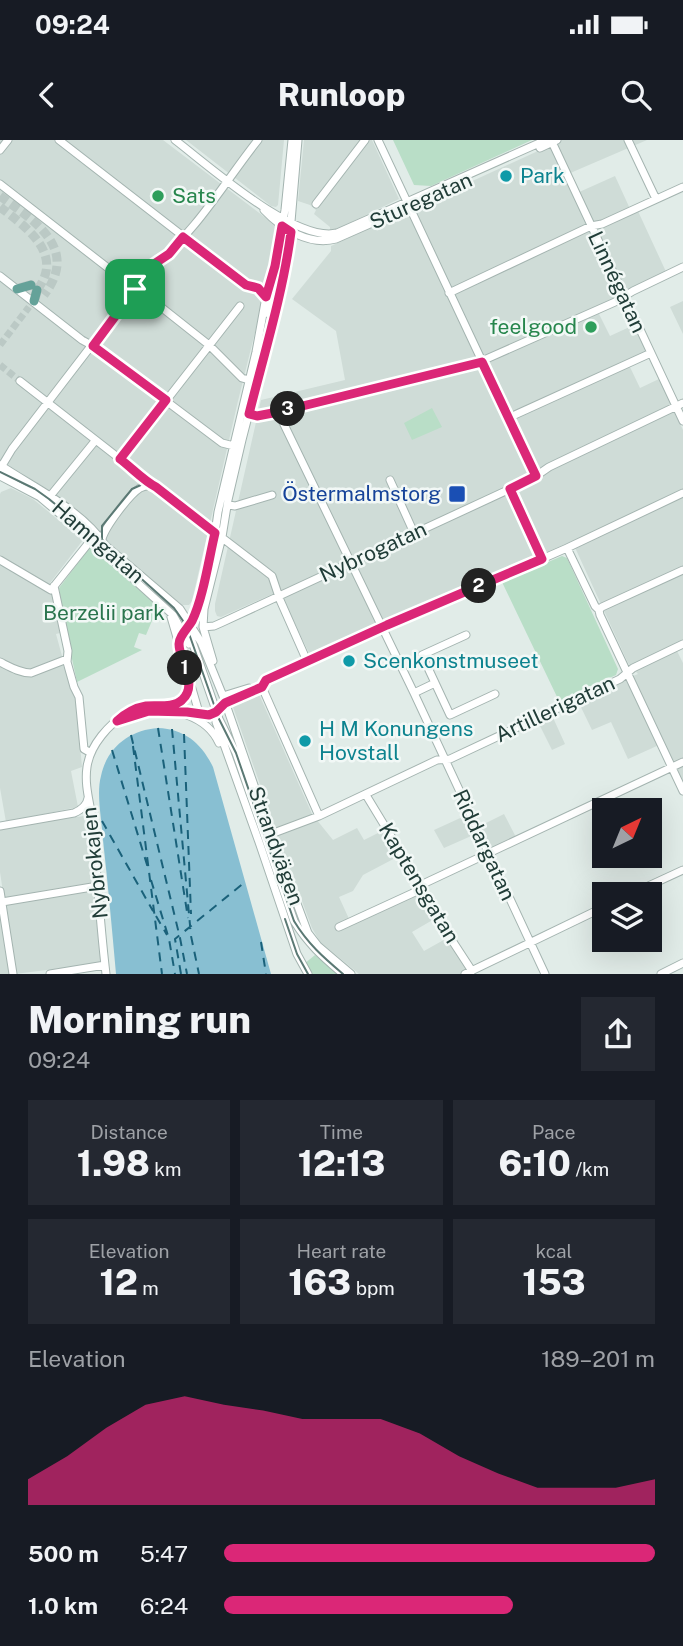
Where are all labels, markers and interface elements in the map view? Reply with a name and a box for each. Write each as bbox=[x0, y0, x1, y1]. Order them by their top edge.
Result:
text: 09:24 bbox=[35, 9, 110, 40]
icon: back bbox=[28, 76, 66, 114]
text: Runloop bbox=[278, 76, 405, 113]
icon: search bbox=[617, 76, 655, 114]
place label: Park bbox=[520, 163, 565, 188]
street label: Sturegatan bbox=[366, 167, 476, 234]
marker: Park bbox=[498, 168, 514, 184]
place label: Sats bbox=[172, 183, 216, 208]
marker: Sats bbox=[150, 188, 166, 204]
street label: Linnégatan bbox=[583, 227, 652, 337]
pin bbox=[105, 259, 165, 319]
icon: arrive bbox=[116, 270, 154, 308]
place label: feelgood bbox=[489, 314, 577, 339]
marker: feelgood bbox=[583, 319, 599, 335]
pin: 3 bbox=[270, 392, 306, 426]
text: 3 bbox=[281, 397, 294, 419]
place label: Östermalmstorg bbox=[282, 481, 441, 506]
marker: Östermalmstorg bbox=[447, 484, 467, 504]
street label: Hamngatan bbox=[47, 495, 149, 588]
street label: Nybrogatan bbox=[315, 516, 430, 587]
pin: 2 bbox=[462, 568, 496, 604]
text: 2 bbox=[472, 574, 485, 596]
park label: Berzelii park bbox=[43, 600, 165, 625]
place label: Scenkonstmuseet bbox=[363, 648, 539, 673]
pin: 1 bbox=[168, 650, 202, 686]
marker: Scenkonstmuseet bbox=[341, 653, 357, 669]
text: 1 bbox=[180, 656, 189, 678]
street label: Artillerigatan bbox=[491, 670, 619, 747]
place label: H M Konungens Hovstall bbox=[319, 716, 473, 765]
marker: H M Konungens Hovstall bbox=[297, 733, 313, 749]
street label: Strandvägen bbox=[243, 783, 310, 909]
street label: Riddargatan bbox=[448, 785, 521, 904]
north arrow bbox=[592, 798, 662, 868]
map controls bbox=[592, 798, 662, 952]
street label: Nybrokajen bbox=[76, 806, 113, 920]
street label: Kaptensgatan bbox=[374, 818, 465, 947]
button: layers bbox=[592, 882, 662, 952]
text: Morning run bbox=[28, 997, 251, 1042]
button: share bbox=[581, 997, 655, 1071]
text: 09:24 bbox=[28, 1046, 90, 1073]
text: Distance bbox=[91, 1121, 168, 1143]
text: Time bbox=[320, 1121, 363, 1143]
text: Pace bbox=[532, 1121, 576, 1143]
text: 1.98 bbox=[77, 1143, 150, 1184]
text: 12:13 bbox=[298, 1143, 385, 1184]
text: 6:10 bbox=[498, 1143, 571, 1184]
text: km bbox=[150, 1158, 181, 1180]
text: /km bbox=[571, 1158, 609, 1180]
text: Elevation bbox=[89, 1240, 169, 1262]
text: Heart rate bbox=[297, 1240, 386, 1262]
text: kcal bbox=[535, 1240, 572, 1262]
text: 12 bbox=[100, 1262, 138, 1303]
text: 163 bbox=[288, 1262, 351, 1303]
text: 153 bbox=[522, 1262, 585, 1303]
text: m bbox=[138, 1277, 159, 1299]
text: bpm bbox=[351, 1277, 395, 1299]
text: Elevation bbox=[28, 1345, 126, 1372]
text: 189–201 m bbox=[541, 1345, 655, 1372]
text: 500 m bbox=[28, 1540, 99, 1567]
text: 5:47 bbox=[140, 1540, 188, 1567]
text: 1.0 km bbox=[28, 1592, 98, 1619]
text: 6:24 bbox=[140, 1592, 188, 1619]

